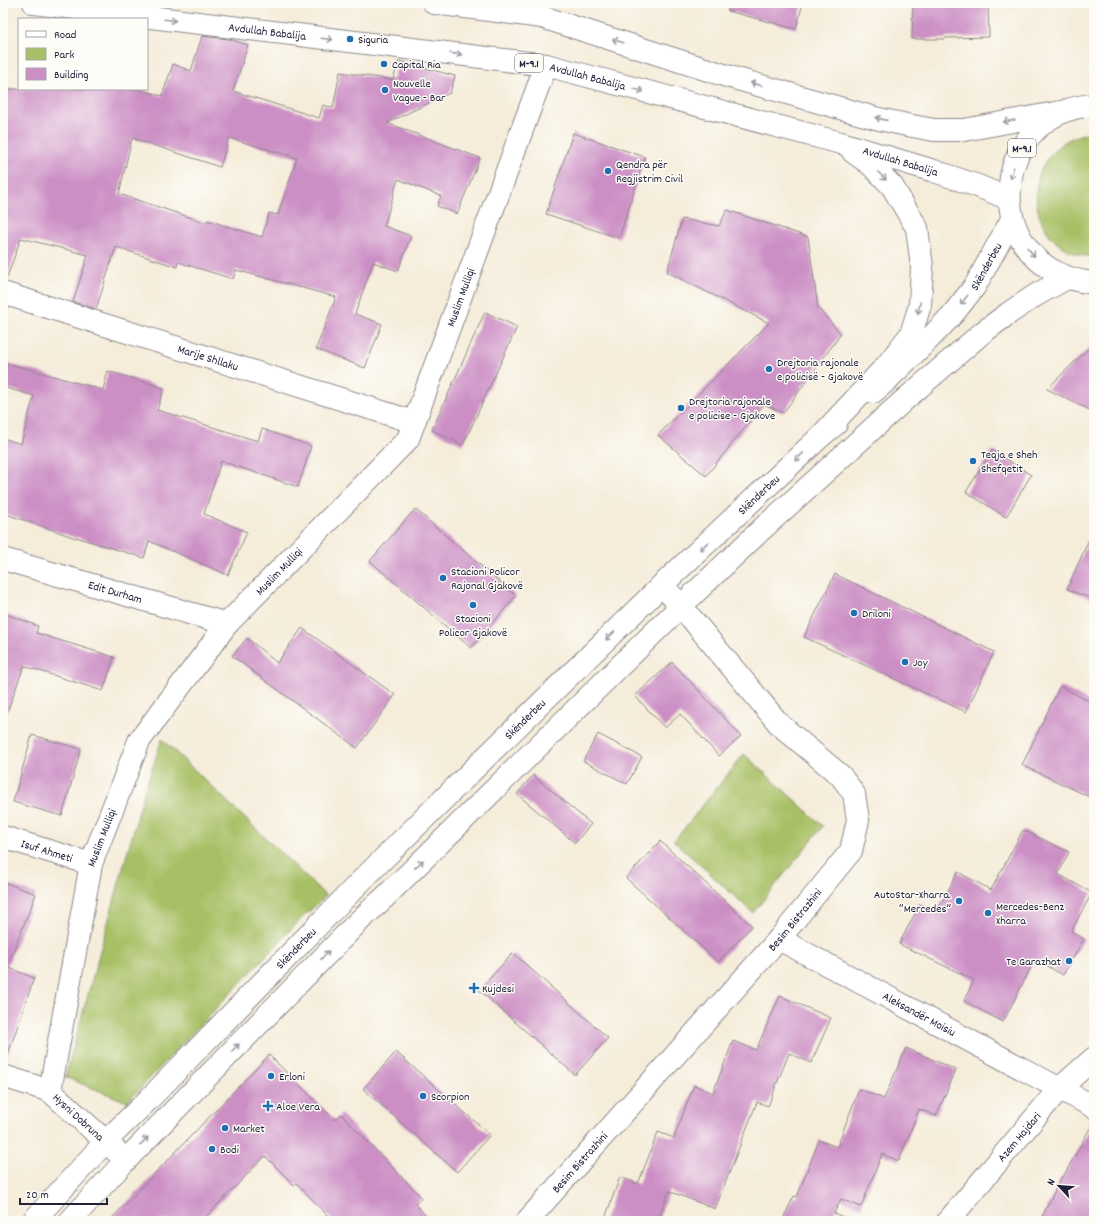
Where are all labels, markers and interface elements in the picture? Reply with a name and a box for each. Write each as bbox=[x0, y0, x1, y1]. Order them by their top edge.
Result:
one-way arrow bbox=[163, 16, 176, 23]
legend bbox=[18, 18, 148, 90]
street label: Avdullah Babalija bbox=[227, 20, 307, 46]
text: Road bbox=[54, 27, 76, 44]
place label: Siguria bbox=[358, 32, 389, 49]
marker: Siguria bbox=[345, 34, 355, 44]
one-way arrow bbox=[320, 35, 333, 42]
one-way arrow bbox=[612, 37, 625, 44]
text: Park bbox=[54, 47, 75, 64]
one-way arrow bbox=[449, 51, 462, 58]
road number: M-9.1 bbox=[515, 54, 543, 72]
place label: Capital Ria bbox=[392, 57, 441, 74]
marker: Capital Ria bbox=[379, 59, 389, 69]
street label: Avdullah Babalija bbox=[548, 59, 628, 96]
text: Building bbox=[54, 67, 89, 84]
place label: Nouvelle Vague - Bar bbox=[393, 76, 446, 107]
one-way arrow bbox=[749, 80, 762, 87]
marker: Nouvelle Vague - Bar bbox=[380, 85, 390, 95]
one-way arrow bbox=[631, 86, 644, 94]
one-way arrow bbox=[875, 115, 888, 123]
one-way arrow bbox=[1003, 117, 1016, 125]
road number: M-9.1 bbox=[1008, 139, 1036, 157]
street label: Avdullah Babalija bbox=[860, 143, 940, 182]
place label: Qendra për Regjistrim Civil bbox=[616, 157, 683, 188]
marker: Qendra për Regjistrim Civil bbox=[603, 166, 613, 176]
one-way arrow bbox=[1008, 166, 1015, 179]
one-way arrow bbox=[877, 171, 887, 181]
street label: Skënderbeu bbox=[967, 240, 1007, 295]
one-way arrow bbox=[1027, 247, 1036, 257]
street label: Muslim Mulliqi bbox=[443, 266, 480, 329]
one-way arrow bbox=[959, 294, 968, 305]
one-way arrow bbox=[914, 302, 922, 315]
street label: Marije Shllaku bbox=[175, 341, 240, 376]
place label: Drejtoria rajonale e policisë - Gjakovë bbox=[777, 355, 863, 386]
marker: Drejtoria rajonale e policisë - Gjakovë bbox=[764, 364, 774, 374]
place label: Drejtoria rajonale e policise - Gjakove bbox=[689, 394, 775, 425]
marker: Drejtoria rajonale e policise - Gjakove bbox=[676, 403, 686, 413]
place label: Teqja e Sheh Shefqetit bbox=[981, 447, 1038, 478]
one-way arrow bbox=[794, 452, 804, 462]
marker: Teqja e Sheh Shefqetit bbox=[968, 456, 978, 466]
street label: Skënderbeu bbox=[735, 472, 784, 520]
one-way arrow bbox=[700, 541, 710, 550]
street label: Muslim Mulliqi bbox=[252, 544, 307, 600]
place label: Stacioni Policor Rajonal Gjakovë bbox=[451, 564, 523, 595]
marker: Stacioni Policor Rajonal Gjakovë bbox=[438, 573, 448, 583]
street label: Edit Durham bbox=[86, 577, 144, 609]
marker: Stacioni Policor Gjakovë bbox=[468, 600, 478, 610]
place label: Driloni bbox=[862, 606, 891, 623]
marker: Driloni bbox=[849, 608, 859, 618]
place label: Stacioni Policor Gjakovë bbox=[439, 611, 507, 642]
one-way arrow bbox=[605, 631, 615, 641]
place label: Joy bbox=[913, 655, 929, 672]
marker: Joy bbox=[900, 657, 910, 667]
street label: Skënderbeu bbox=[501, 696, 550, 744]
street label: Muslim Mulliqi bbox=[84, 807, 122, 870]
street label: Isuf Ahmeti bbox=[19, 836, 74, 868]
one-way arrow bbox=[414, 859, 424, 869]
street label: Besim Bistrazhini bbox=[765, 886, 827, 956]
place label: AutoStar-Xharra. “Mercedes” bbox=[874, 887, 951, 918]
marker: AutoStar-Xharra. “Mercedes” bbox=[954, 896, 964, 906]
place label: Mercedes-Benz Xharra bbox=[996, 899, 1064, 930]
marker: Mercedes-Benz Xharra bbox=[983, 908, 993, 918]
street label: Skënderbeu bbox=[273, 925, 321, 974]
one-way arrow bbox=[321, 950, 330, 960]
place label: Te Garazhat bbox=[1006, 954, 1062, 971]
marker: Te Garazhat bbox=[1064, 956, 1074, 966]
place label: Kujdesi bbox=[482, 981, 514, 998]
marker: Kujdesi bbox=[469, 983, 479, 993]
street label: Aleksandër Moisiu bbox=[879, 989, 958, 1042]
one-way arrow bbox=[230, 1043, 240, 1053]
place label: Erloni bbox=[279, 1069, 305, 1086]
marker: Erloni bbox=[266, 1071, 276, 1081]
place label: Scorpion bbox=[431, 1089, 470, 1106]
street label: Hysni Dobruna bbox=[48, 1090, 107, 1146]
marker: Scorpion bbox=[418, 1091, 428, 1101]
place label: Aloe Vera bbox=[276, 1099, 320, 1116]
marker: Aloe Vera bbox=[263, 1101, 273, 1111]
street label: Azem Hajdari bbox=[994, 1109, 1046, 1166]
place label: Market bbox=[233, 1121, 265, 1138]
marker: Market bbox=[220, 1123, 230, 1133]
street label: Besim Bistrazhini bbox=[549, 1129, 613, 1197]
one-way arrow bbox=[140, 1136, 149, 1146]
place label: Bodi bbox=[220, 1142, 239, 1159]
marker: Bodi bbox=[207, 1144, 217, 1154]
north arrow bbox=[1039, 1166, 1079, 1206]
text: N bbox=[1043, 1176, 1060, 1188]
scale bar bbox=[20, 1180, 107, 1206]
text: 20 m bbox=[26, 1187, 49, 1204]

